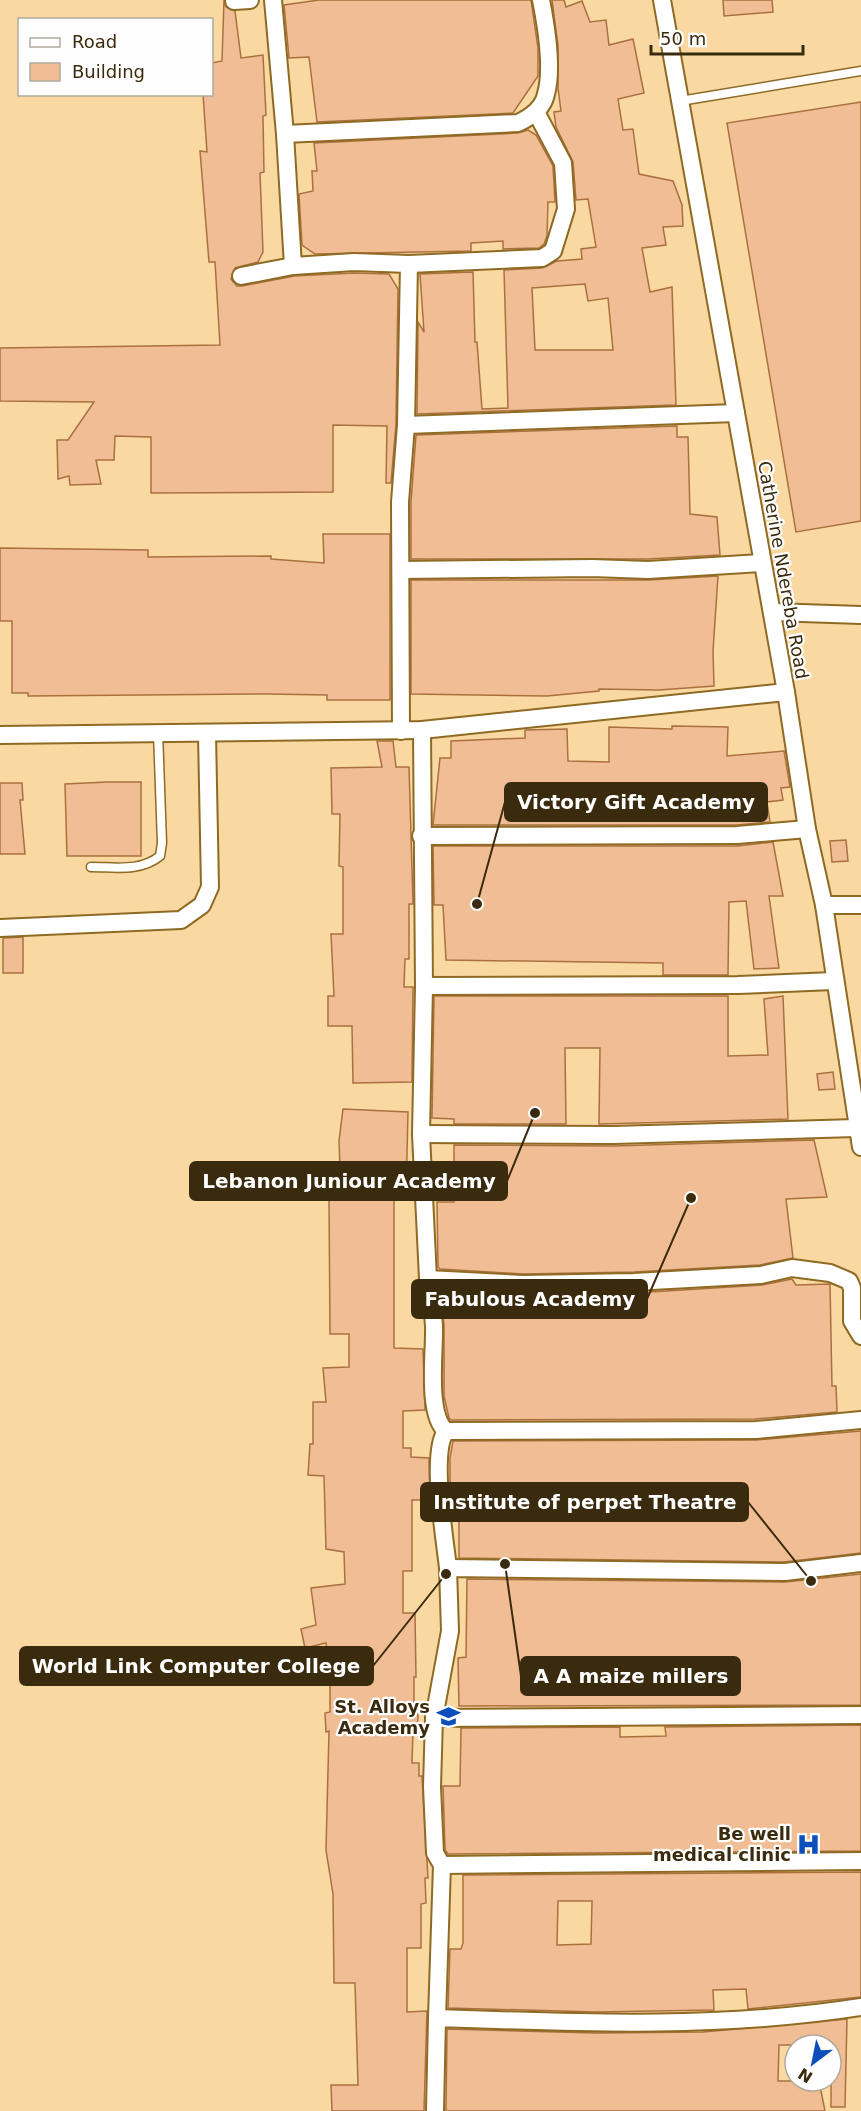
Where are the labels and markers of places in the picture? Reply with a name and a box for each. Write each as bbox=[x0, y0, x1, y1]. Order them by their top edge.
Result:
callout: Victory Gift Academy bbox=[505, 783, 767, 821]
callout: Lebanon Juniour Academy bbox=[190, 1162, 507, 1200]
callout: Fabulous Academy bbox=[412, 1280, 647, 1318]
callout: Institute of perpet Theatre bbox=[421, 1483, 748, 1521]
callout: World Link Computer College bbox=[20, 1647, 373, 1685]
callout: A A maize millers bbox=[521, 1657, 740, 1695]
place label: St. Alloys Academy bbox=[334, 1696, 430, 1738]
school or university icon: St. Alloys Academy bbox=[435, 1704, 461, 1730]
place label: Be well medical clinic bbox=[653, 1823, 791, 1865]
hospital icon: Be well medical clinic bbox=[796, 1831, 822, 1857]

